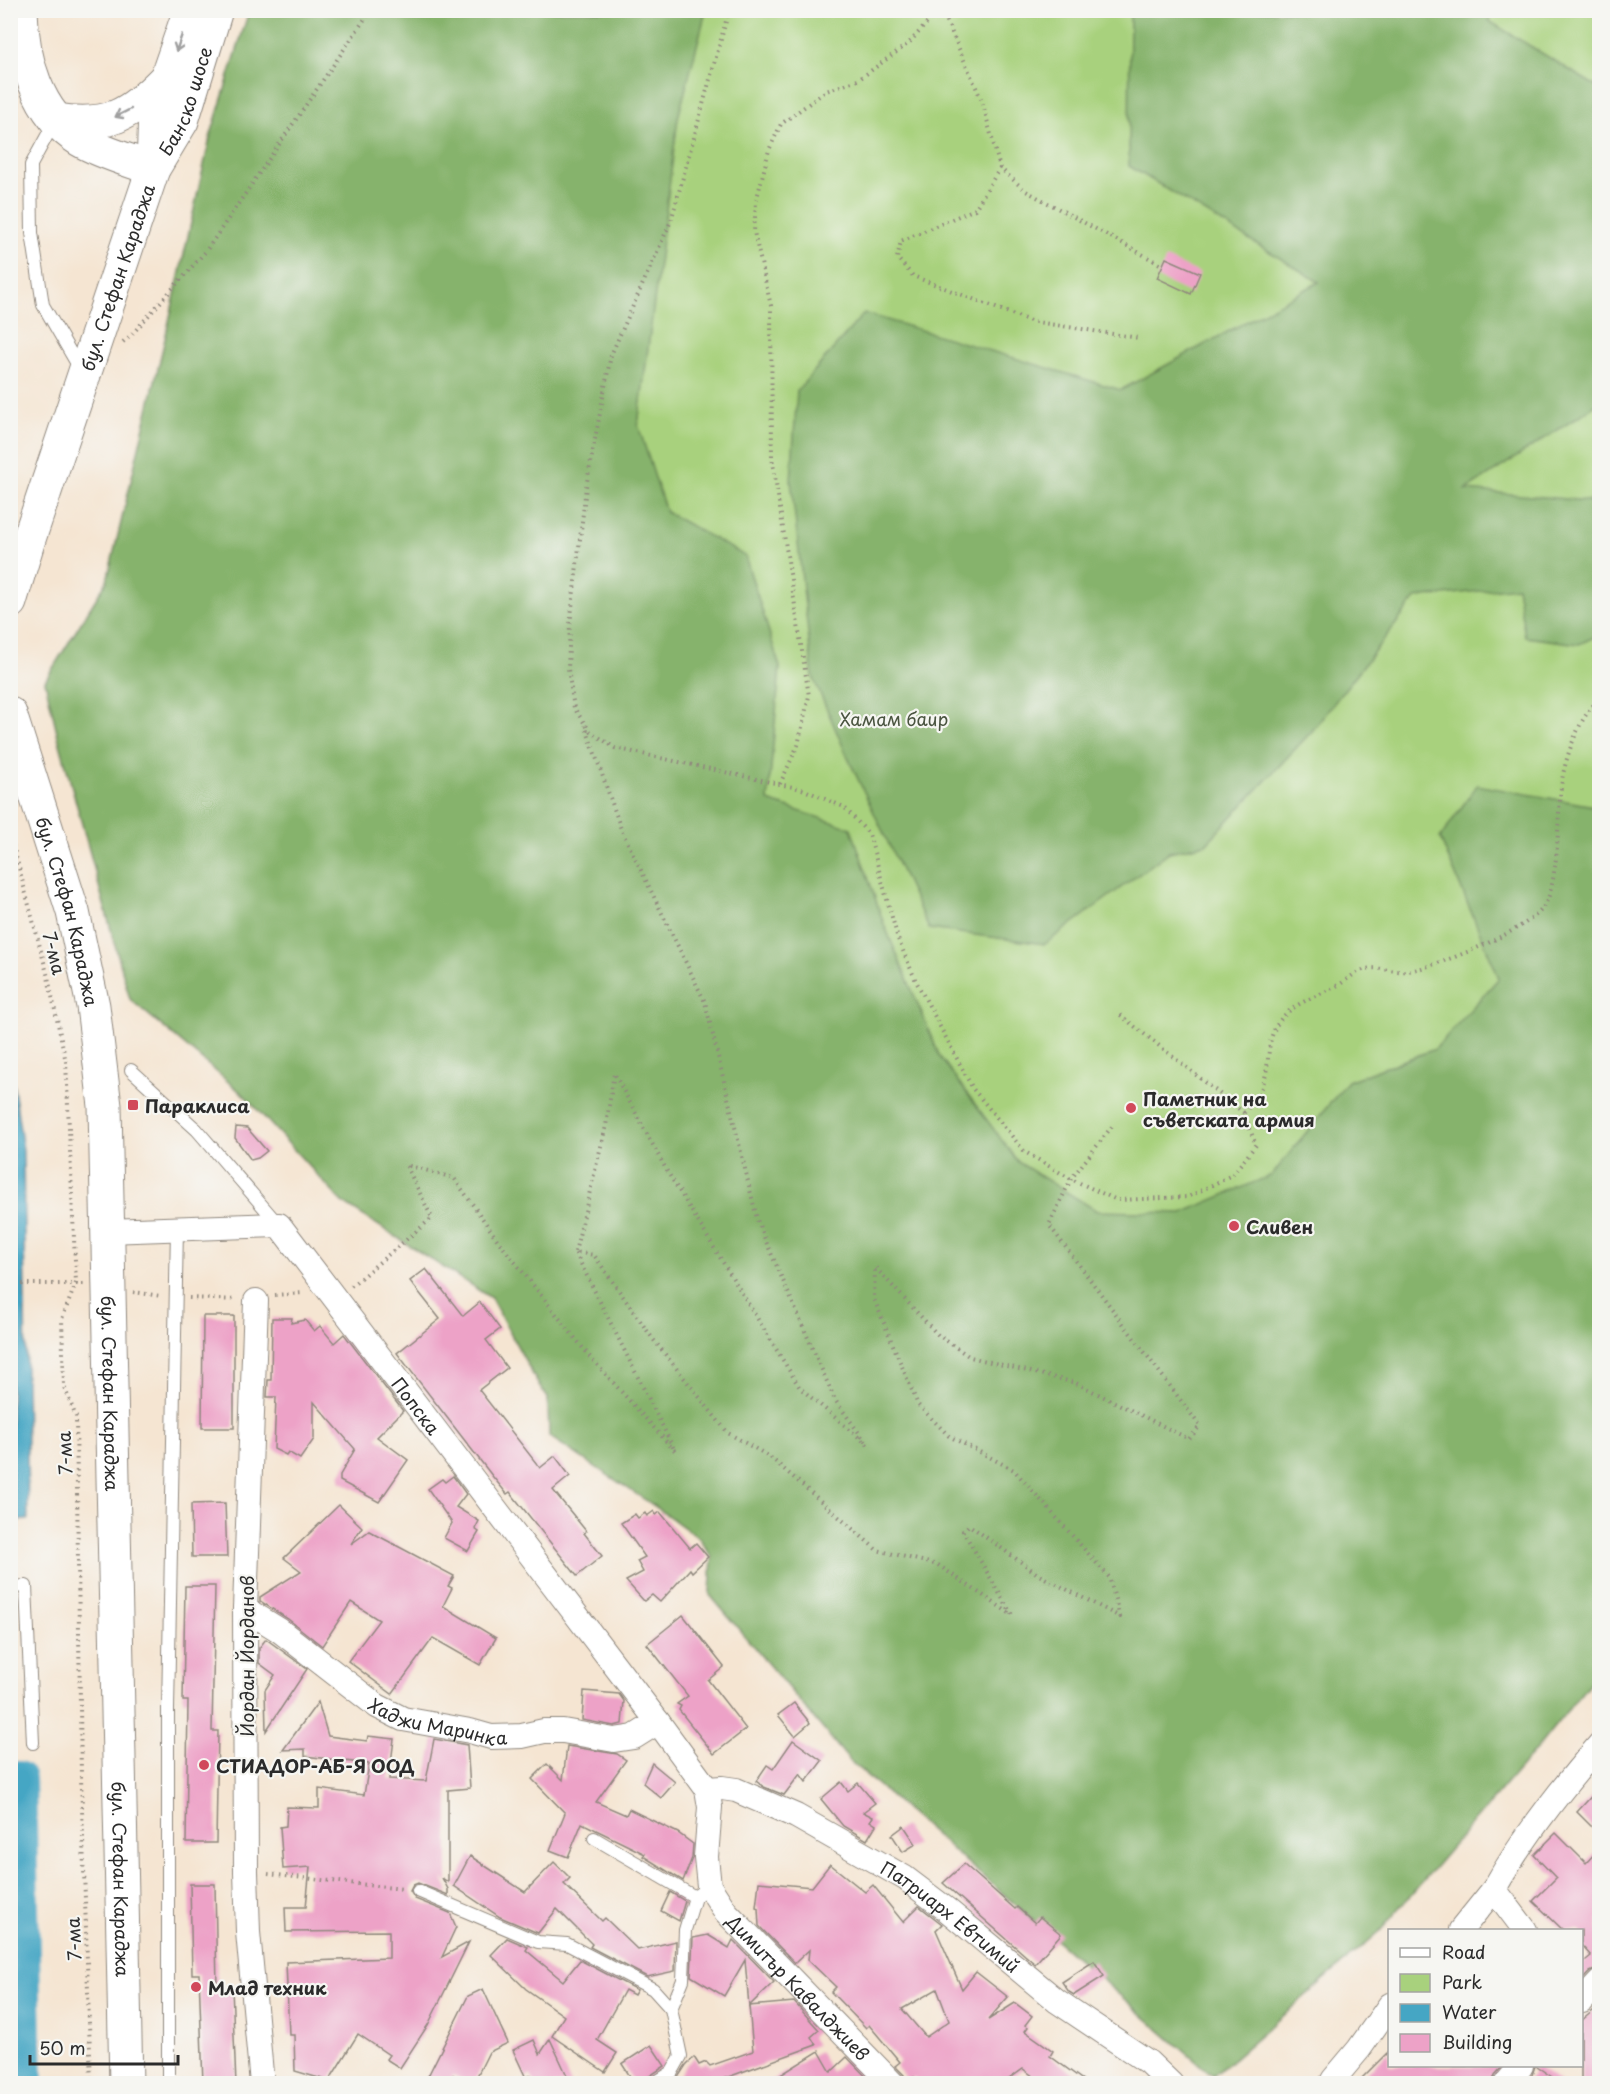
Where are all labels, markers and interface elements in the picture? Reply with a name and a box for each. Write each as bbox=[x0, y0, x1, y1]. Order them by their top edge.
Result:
one-way arrow bbox=[173, 33, 184, 52]
street label: Банско шосе bbox=[151, 43, 218, 160]
one-way arrow bbox=[115, 108, 133, 119]
street label: бул. Стефан Караджа bbox=[73, 180, 161, 374]
park label: Хамам баир bbox=[840, 705, 948, 732]
street label: бул. Стефан Караджа bbox=[30, 813, 106, 1009]
street label: 7-ма bbox=[37, 929, 73, 977]
place label: Паметник на съветската армия bbox=[1143, 1085, 1315, 1133]
place label: Параклиса bbox=[145, 1092, 250, 1119]
marker: Параклиса bbox=[126, 1098, 140, 1112]
marker: Паметник на съветската армия bbox=[1124, 1101, 1138, 1115]
place label: Сливен bbox=[1246, 1213, 1313, 1240]
marker: Сливен bbox=[1227, 1219, 1241, 1233]
street label: бул. Стефан Караджа bbox=[96, 1295, 127, 1491]
street label: Попска bbox=[386, 1371, 448, 1440]
street label: 7-ма bbox=[50, 1431, 78, 1475]
street label: Йордан Йорданов bbox=[233, 1575, 260, 1737]
street label: Хаджи Маринка bbox=[363, 1691, 508, 1751]
place label: СТИАДОР-АБ-Я ООД bbox=[216, 1752, 415, 1779]
marker: СТИАДОР-АБ-Я ООД bbox=[197, 1758, 211, 1772]
street label: бул. Стефан Караджа bbox=[106, 1781, 137, 1977]
street label: Патриарх Евтимий bbox=[876, 1854, 1026, 1978]
street label: Димитър Кавалджиев bbox=[720, 1907, 876, 2066]
street label: 7-ма bbox=[59, 1917, 87, 1961]
legend bbox=[1388, 1929, 1583, 2067]
text: Road bbox=[1442, 1938, 1486, 1965]
text: Park bbox=[1442, 1968, 1482, 1995]
place label: Млад техник bbox=[208, 1974, 327, 2001]
marker: Млад техник bbox=[189, 1980, 203, 1994]
text: Water bbox=[1442, 1998, 1497, 2025]
scale bar bbox=[30, 2028, 178, 2066]
text: Building bbox=[1442, 2028, 1512, 2055]
text: 50 m bbox=[39, 2034, 86, 2061]

